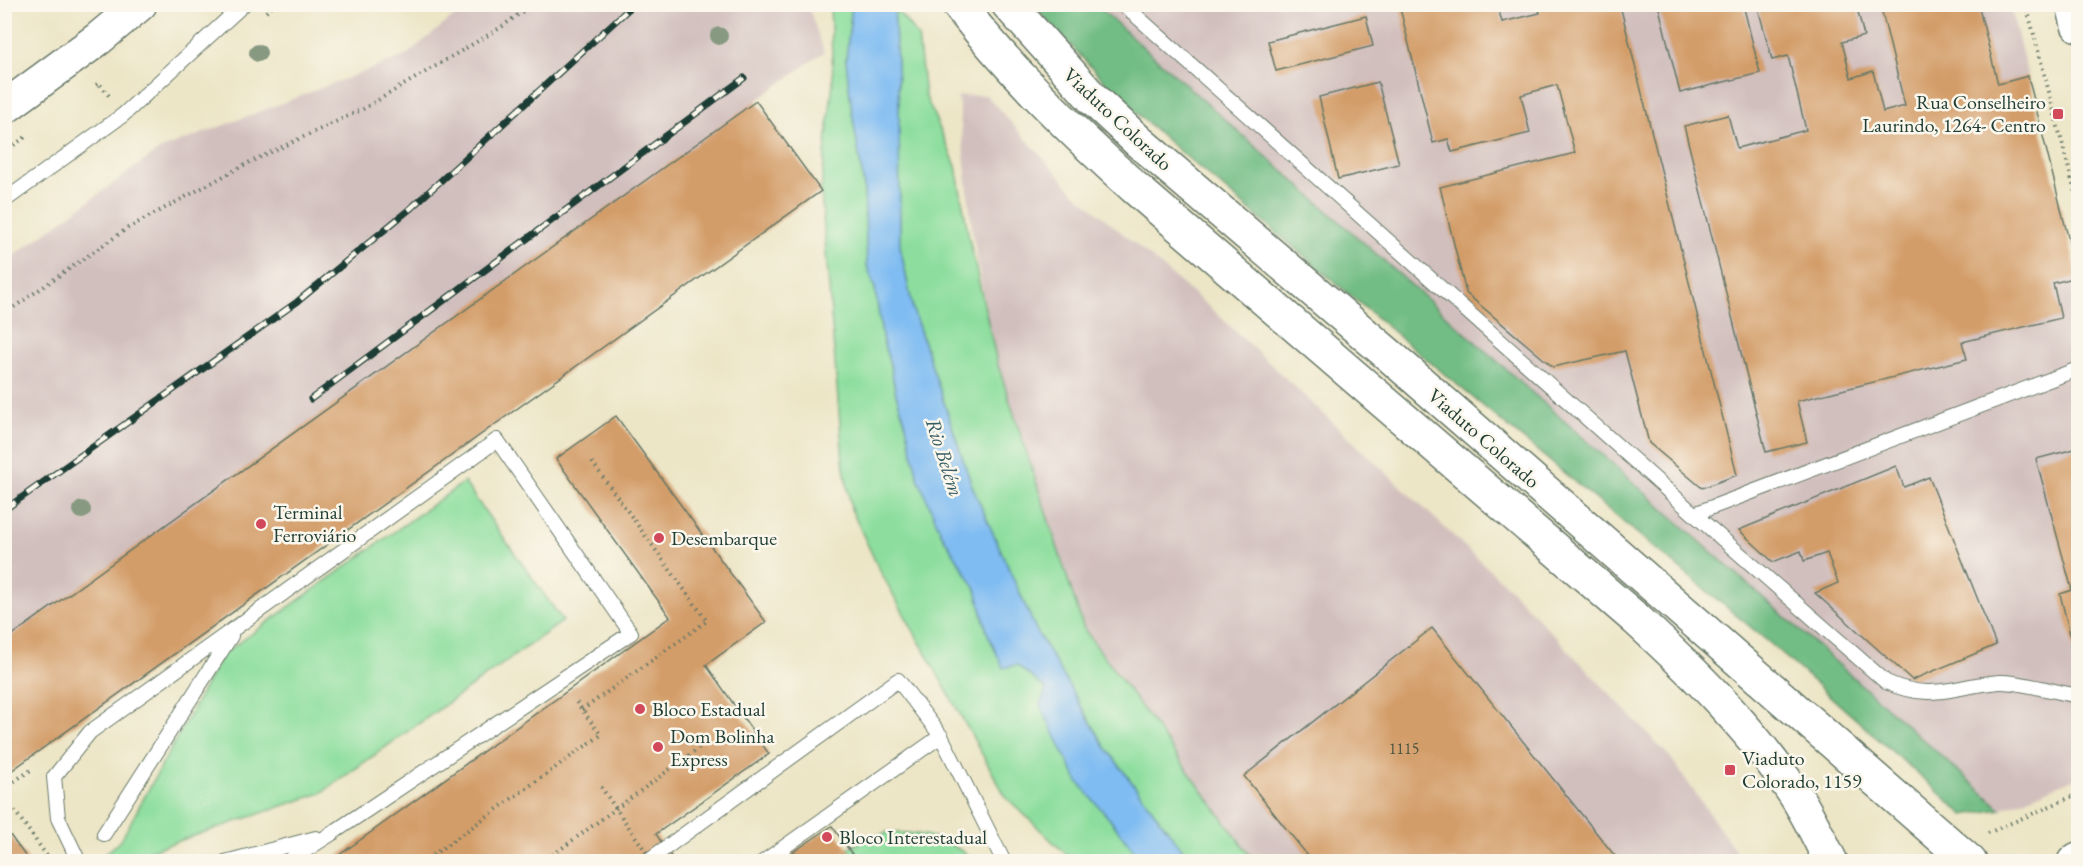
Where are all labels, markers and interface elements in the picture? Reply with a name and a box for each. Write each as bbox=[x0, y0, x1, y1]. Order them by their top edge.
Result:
street label: Viaduto Colorado bbox=[1058, 62, 1178, 176]
place label: Rua Conselheiro Laurindo, 1264- Centro bbox=[1862, 89, 2046, 138]
marker: Rua Conselheiro Laurindo, 1264- Centro bbox=[2051, 107, 2065, 121]
street label: Viaduto Colorado bbox=[1423, 382, 1545, 494]
water label: Rio Belém bbox=[920, 414, 970, 500]
place label: Terminal Ferroviário bbox=[273, 499, 357, 548]
marker: Terminal Ferroviário bbox=[254, 517, 268, 531]
place label: Desembarque bbox=[671, 525, 777, 551]
marker: Desembarque bbox=[652, 531, 666, 545]
place label: Bloco Estadual bbox=[652, 696, 766, 722]
marker: Bloco Estadual bbox=[633, 702, 647, 716]
place label: Dom Bolinha Express bbox=[670, 723, 774, 772]
house number: 1115 bbox=[1389, 738, 1419, 759]
marker: Dom Bolinha Express bbox=[651, 740, 665, 754]
place label: Viaduto Colorado, 1159 bbox=[1742, 745, 1862, 794]
marker: Viaduto Colorado, 1159 bbox=[1723, 763, 1737, 777]
place label: Bloco Interestadual bbox=[839, 824, 987, 850]
marker: Bloco Interestadual bbox=[820, 830, 834, 844]

